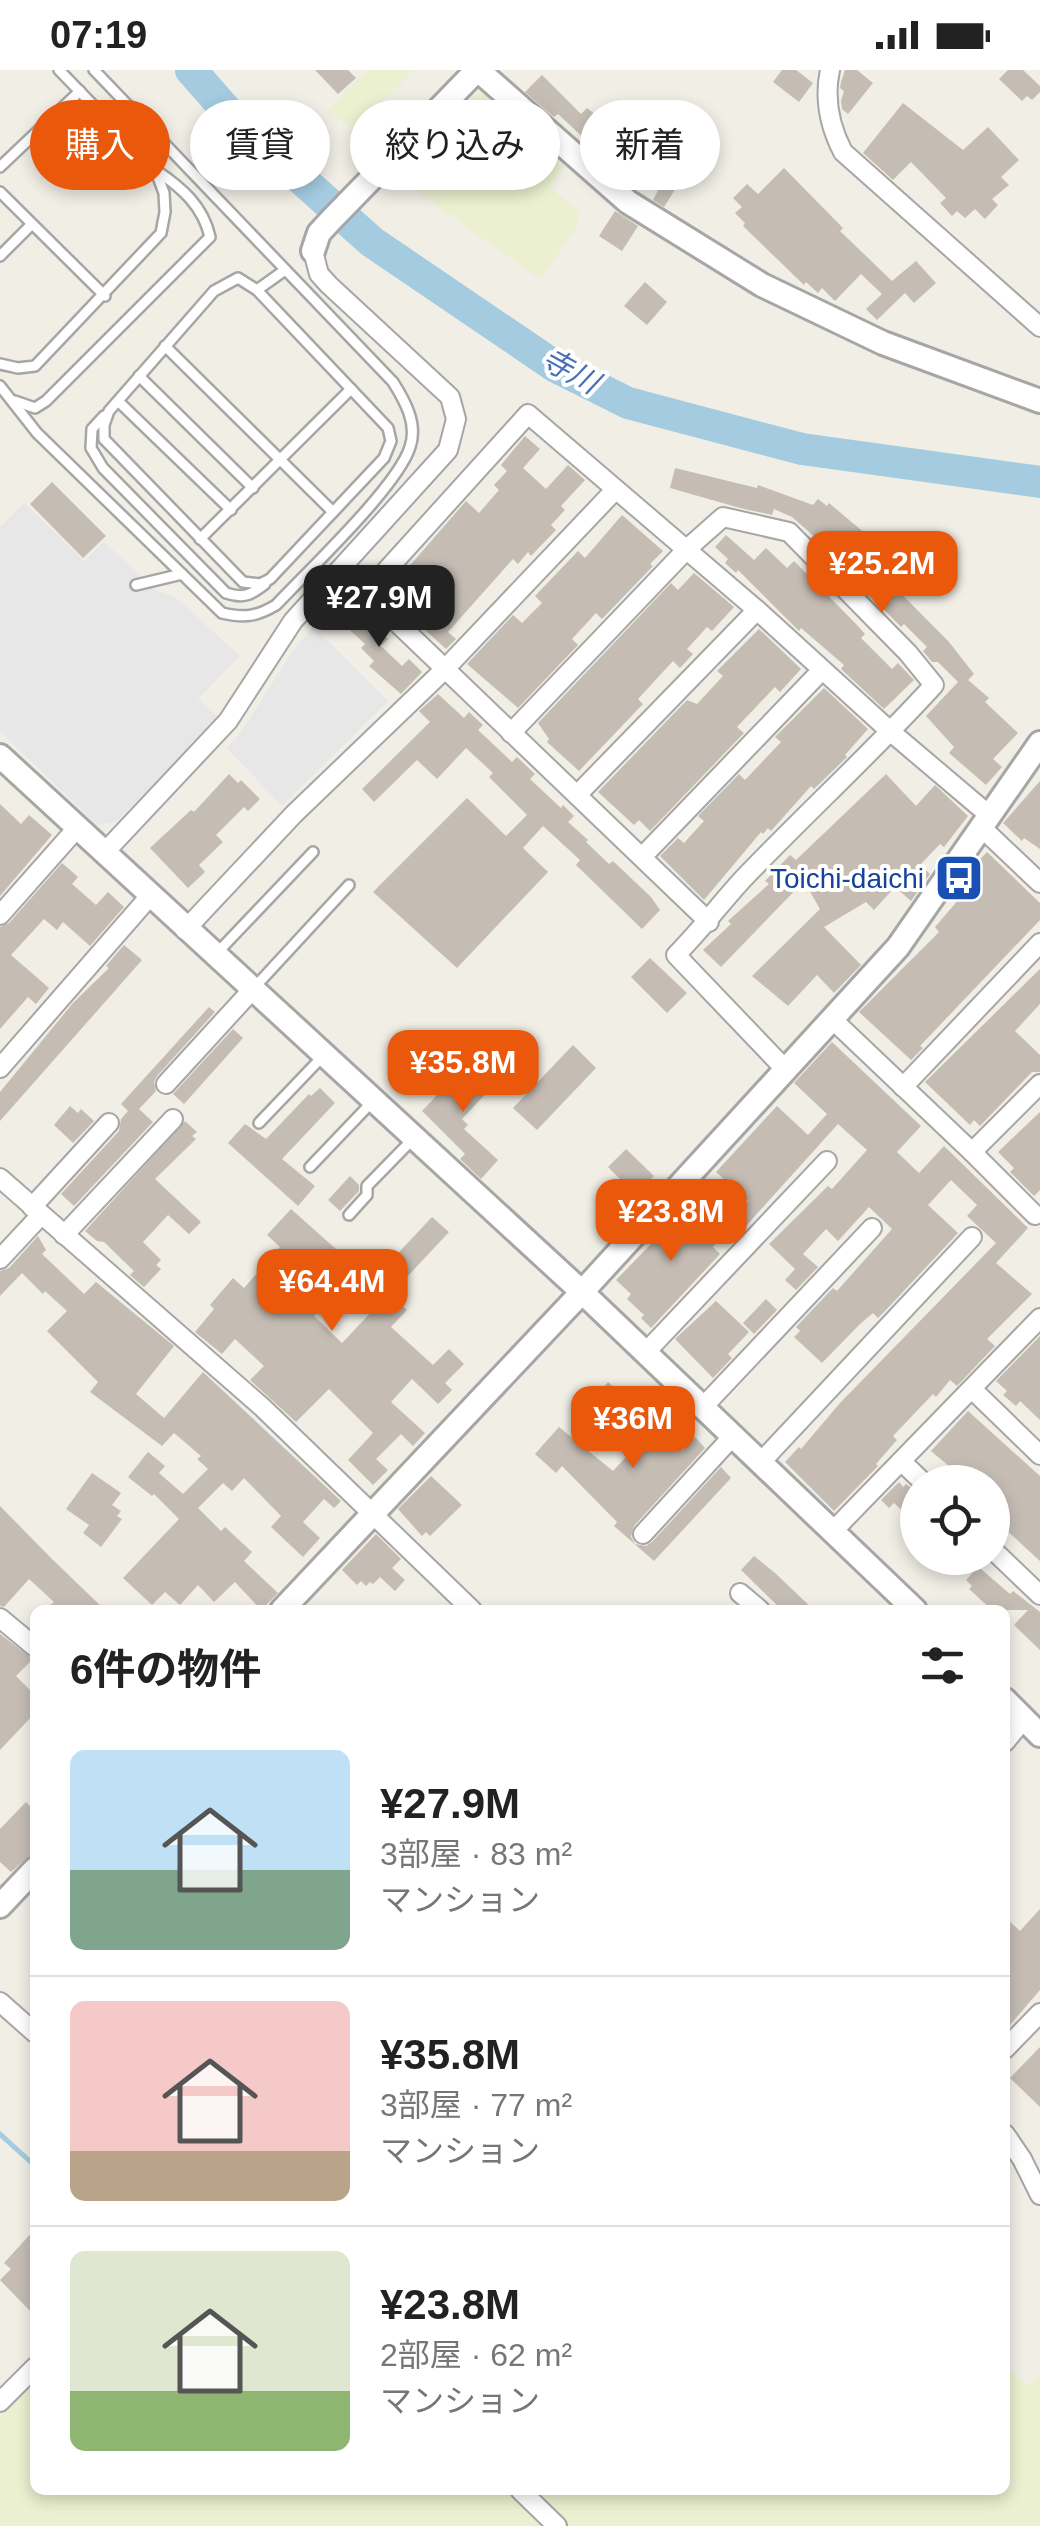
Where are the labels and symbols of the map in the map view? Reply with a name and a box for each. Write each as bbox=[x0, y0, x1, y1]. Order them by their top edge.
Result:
water label: 寺川 bbox=[536, 342, 607, 401]
pin: ¥25.2M bbox=[801, 531, 963, 616]
pin: ¥27.9M bbox=[298, 565, 460, 650]
bus stop icon: Toichi-daichi bbox=[933, 852, 985, 904]
place label: Toichi-daichi bbox=[770, 863, 924, 894]
pin: ¥35.8M bbox=[382, 1030, 544, 1115]
pin: ¥23.8M bbox=[590, 1179, 752, 1264]
pin: ¥64.4M bbox=[251, 1249, 413, 1334]
pin: ¥36M bbox=[574, 1386, 692, 1471]

